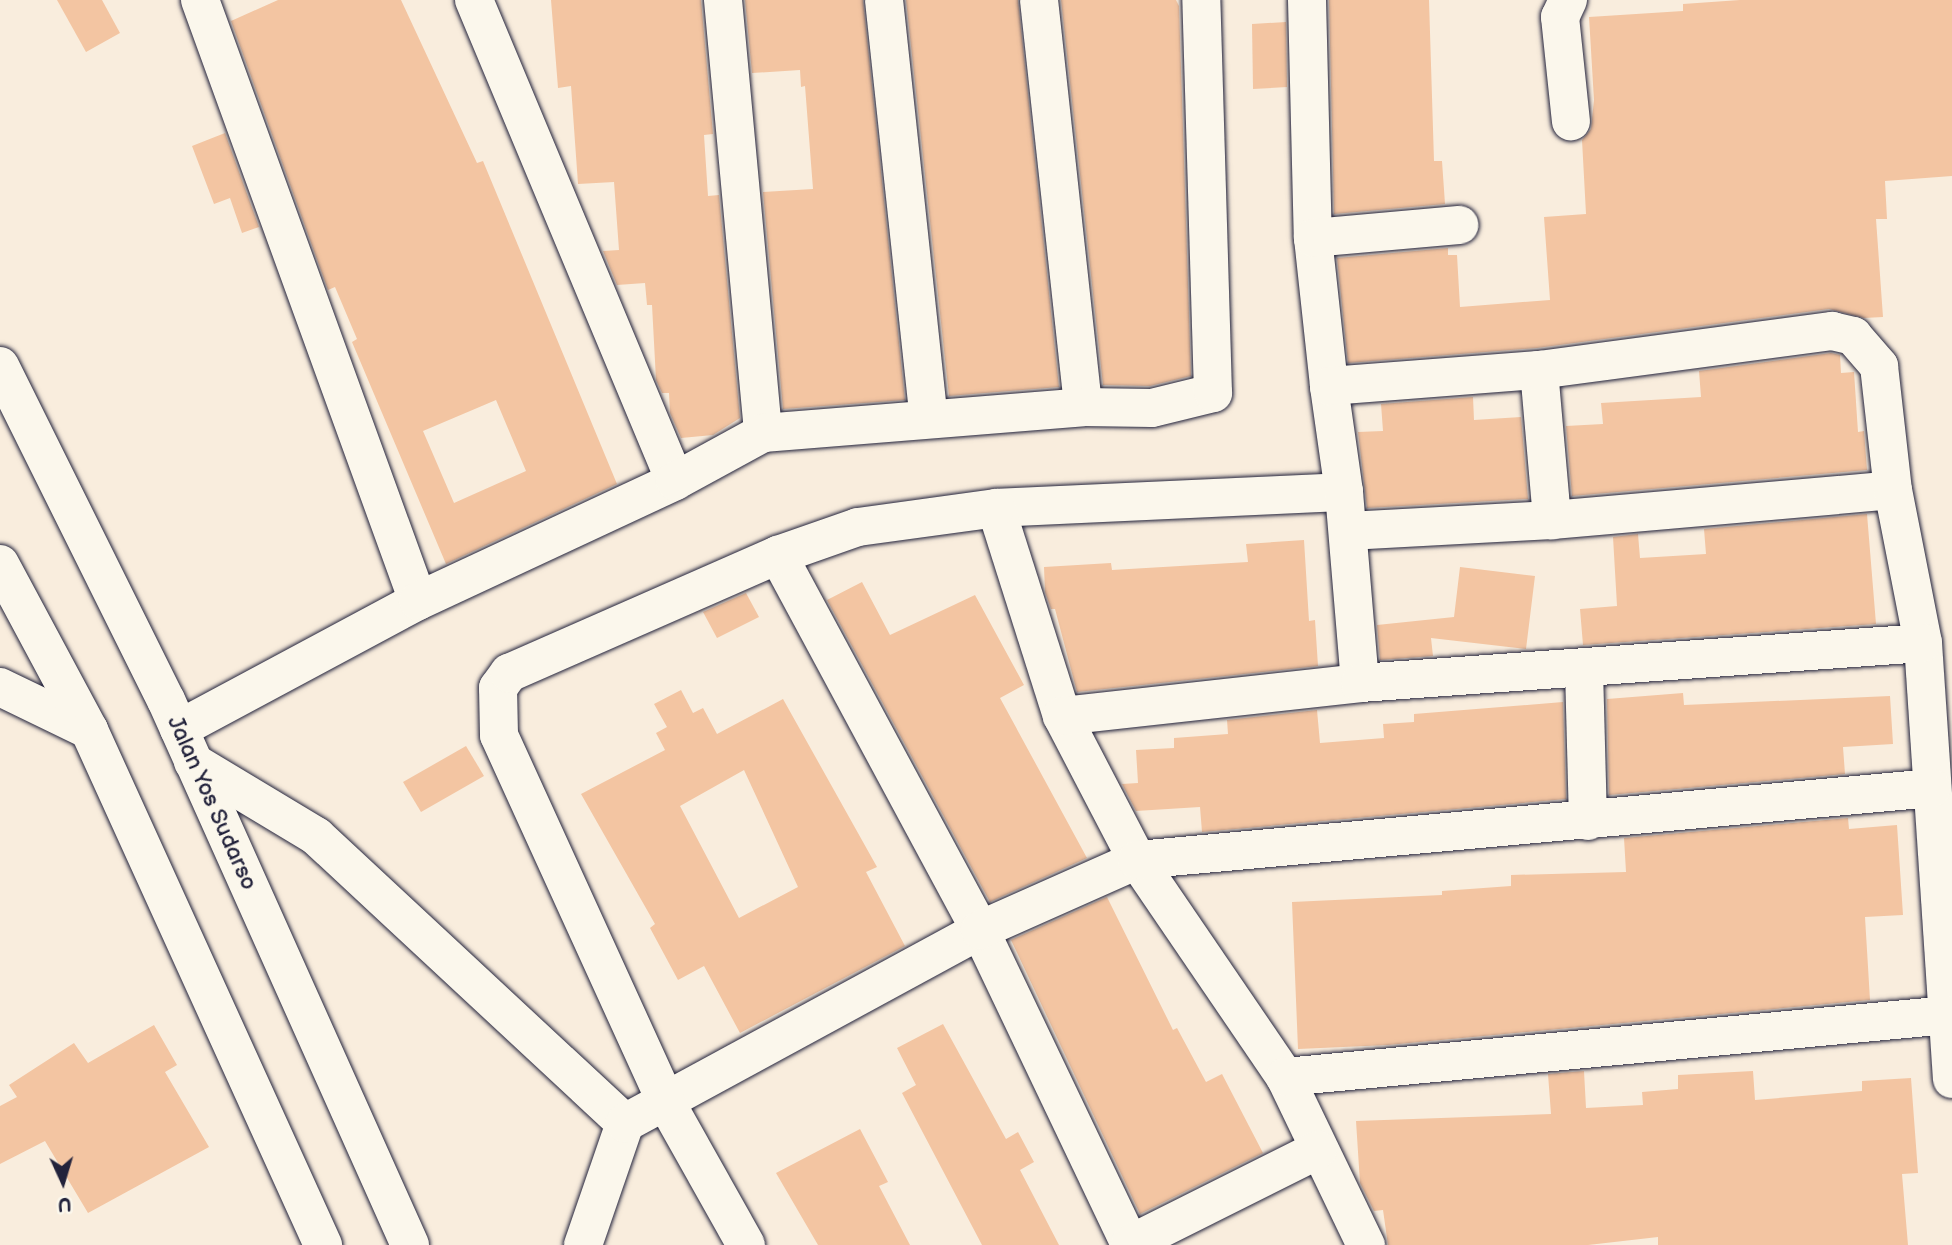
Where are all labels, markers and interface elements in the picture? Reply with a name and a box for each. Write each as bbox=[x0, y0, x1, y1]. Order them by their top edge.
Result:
street label: Jalan Yos Sudarso bbox=[161, 711, 263, 895]
north arrow bbox=[28, 1147, 98, 1217]
text: U bbox=[57, 1192, 72, 1215]

